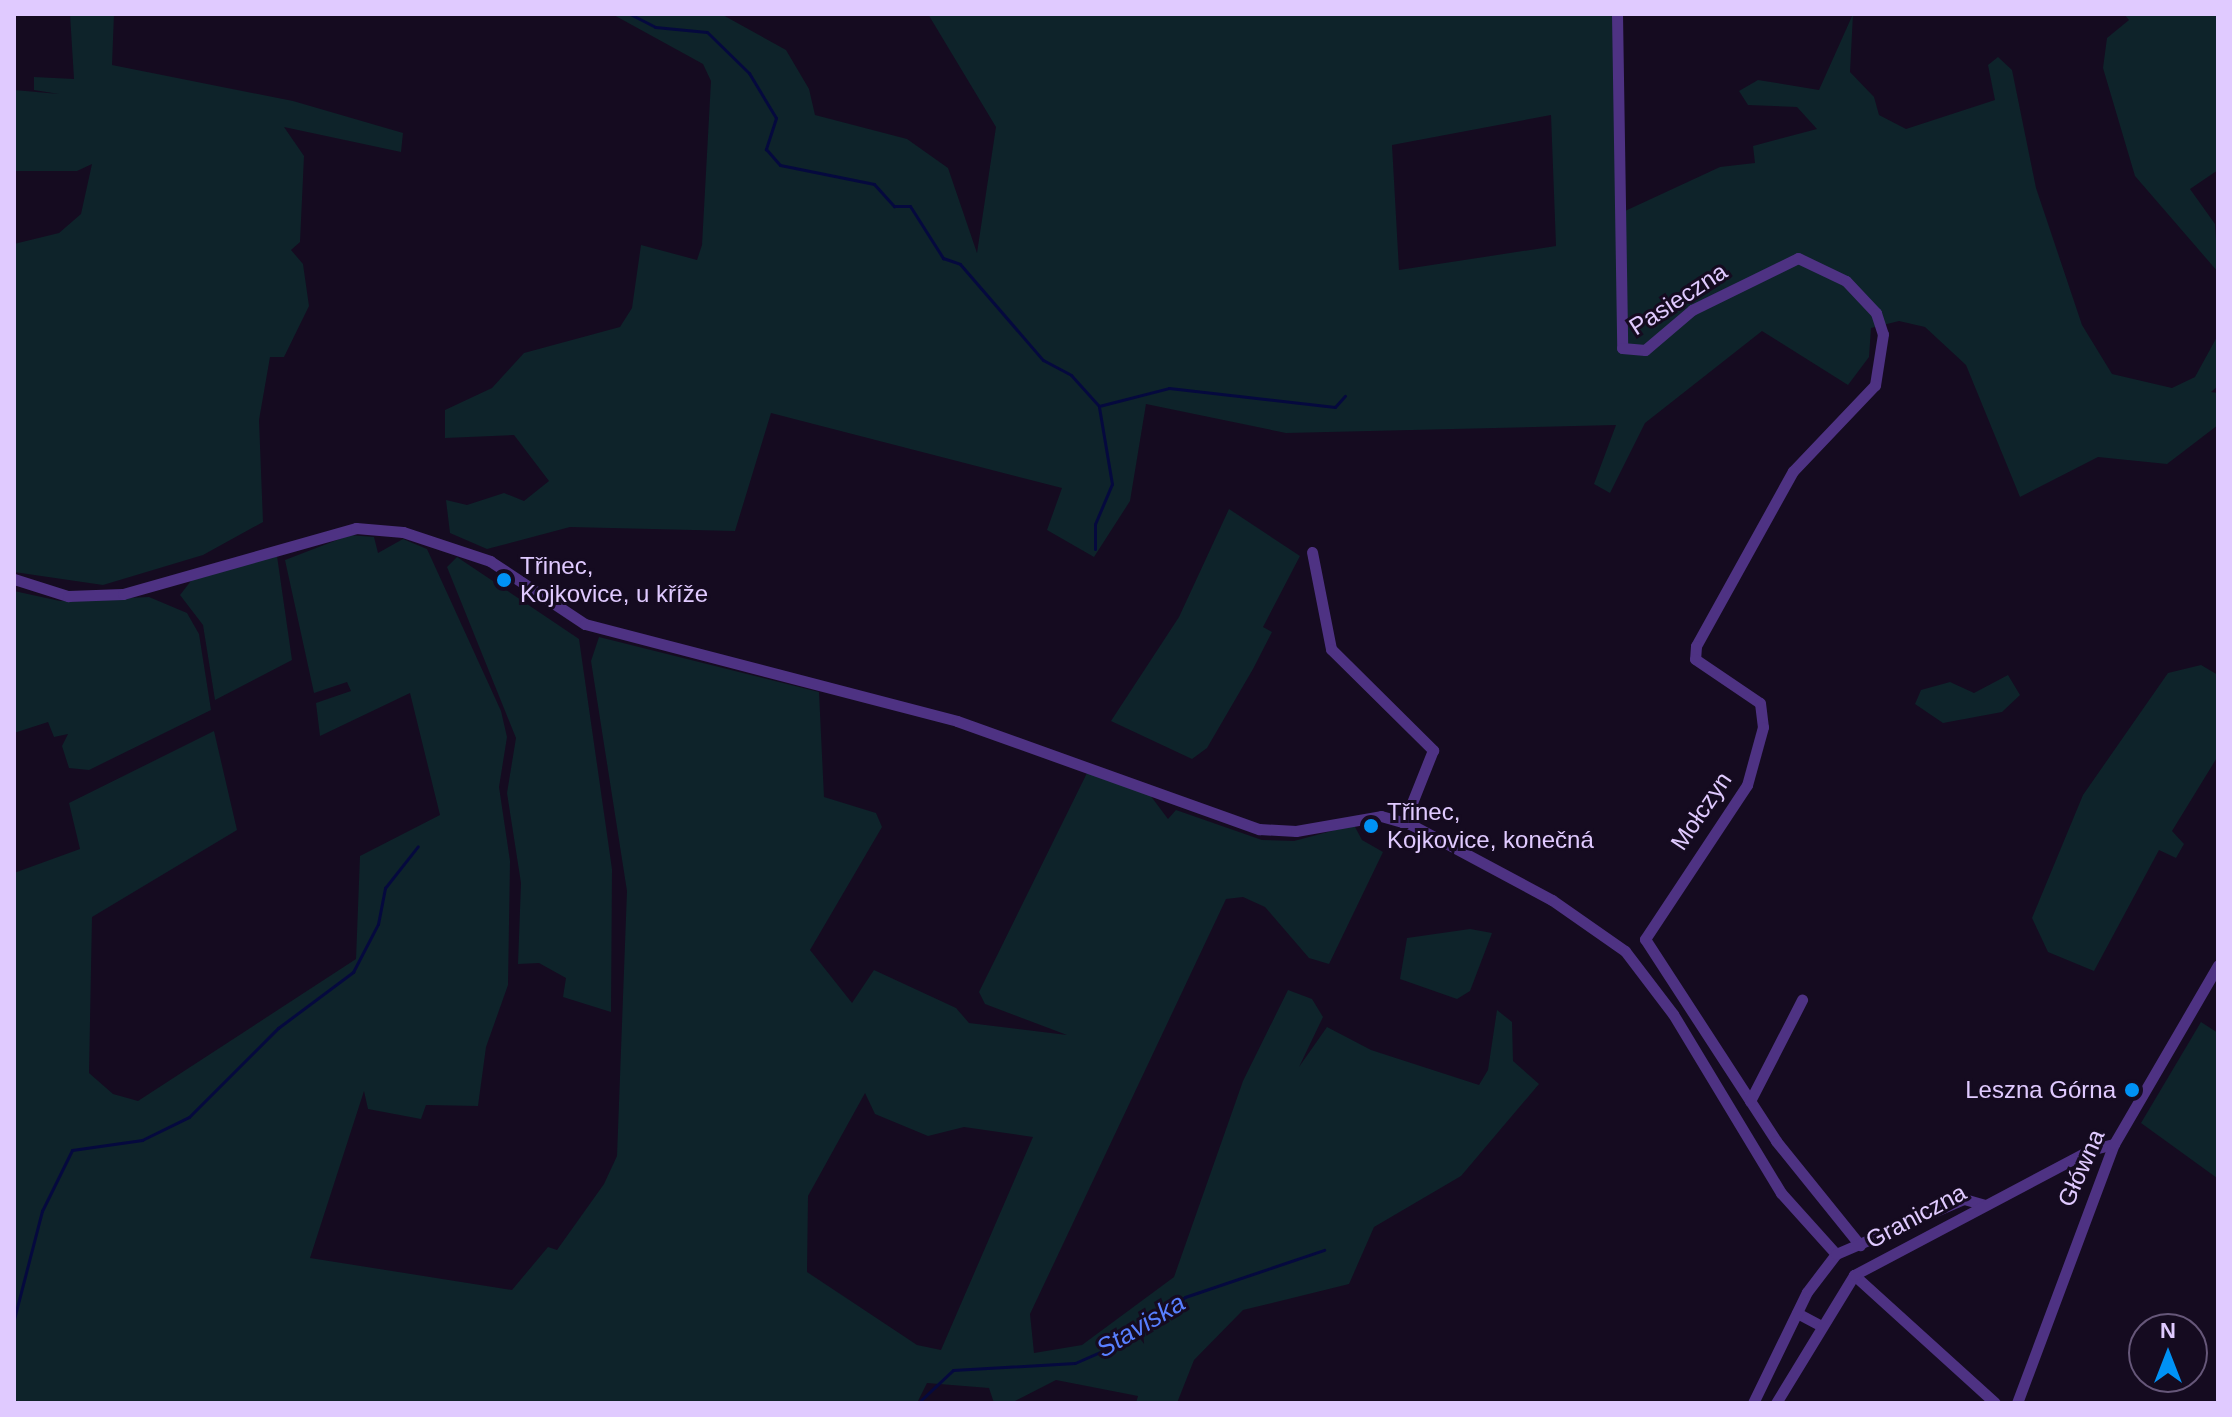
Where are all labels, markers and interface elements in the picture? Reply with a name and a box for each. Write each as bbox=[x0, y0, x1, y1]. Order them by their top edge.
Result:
street label: Pasieczna bbox=[1624, 257, 1732, 341]
place label: Třinec, Kojkovice, u kříže bbox=[520, 552, 708, 608]
marker: Třinec, Kojkovice, u kříže bbox=[495, 571, 513, 589]
street label: Mołczyn bbox=[1664, 766, 1738, 856]
place label: Třinec, Kojkovice, konečná bbox=[1387, 798, 1594, 854]
marker: Třinec, Kojkovice, konečná bbox=[1362, 817, 1380, 835]
place label: Leszna Górna bbox=[1965, 1076, 2116, 1104]
marker: Leszna Górna bbox=[2123, 1081, 2141, 1099]
street label: Główna bbox=[2051, 1125, 2111, 1211]
street label: Graniczna bbox=[1861, 1178, 1971, 1254]
water label: Staviska bbox=[1091, 1287, 1191, 1365]
north arrow bbox=[2128, 1313, 2208, 1393]
text: N bbox=[2160, 1318, 2176, 1343]

